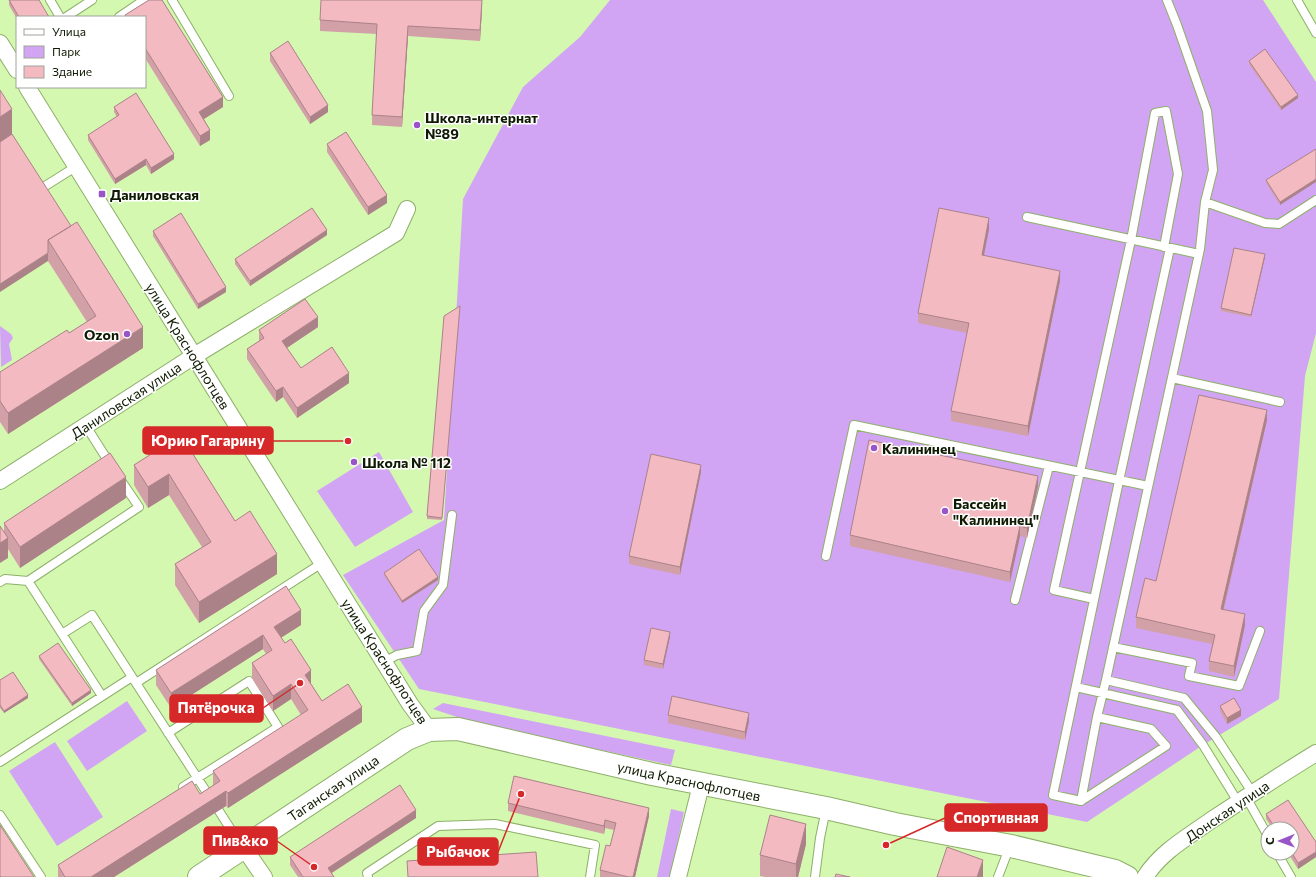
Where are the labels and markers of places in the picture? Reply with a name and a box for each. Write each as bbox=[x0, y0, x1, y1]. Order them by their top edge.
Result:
place label: Школа-интернат №89 bbox=[425, 109, 538, 142]
marker: Школа-интернат №89 bbox=[412, 120, 422, 130]
place label: Даниловская bbox=[110, 186, 199, 203]
marker: Даниловская bbox=[97, 189, 107, 199]
place label: Ozon bbox=[84, 326, 119, 343]
marker: Ozon bbox=[122, 329, 132, 339]
callout: Юрию Гагарину bbox=[143, 427, 273, 454]
place label: Калининец bbox=[882, 440, 956, 457]
marker: Калининец bbox=[869, 443, 879, 453]
place label: Школа № 112 bbox=[362, 454, 451, 471]
marker: Школа № 112 bbox=[349, 457, 359, 467]
place label: Бассейн "Калининец" bbox=[953, 495, 1039, 528]
marker: Бассейн "Калининец" bbox=[940, 506, 950, 516]
callout: Пятёрочка bbox=[170, 695, 263, 722]
callout: Спортивная bbox=[945, 804, 1047, 831]
callout: Пив&ко bbox=[204, 827, 277, 854]
callout: Рыбачок bbox=[418, 838, 498, 865]

